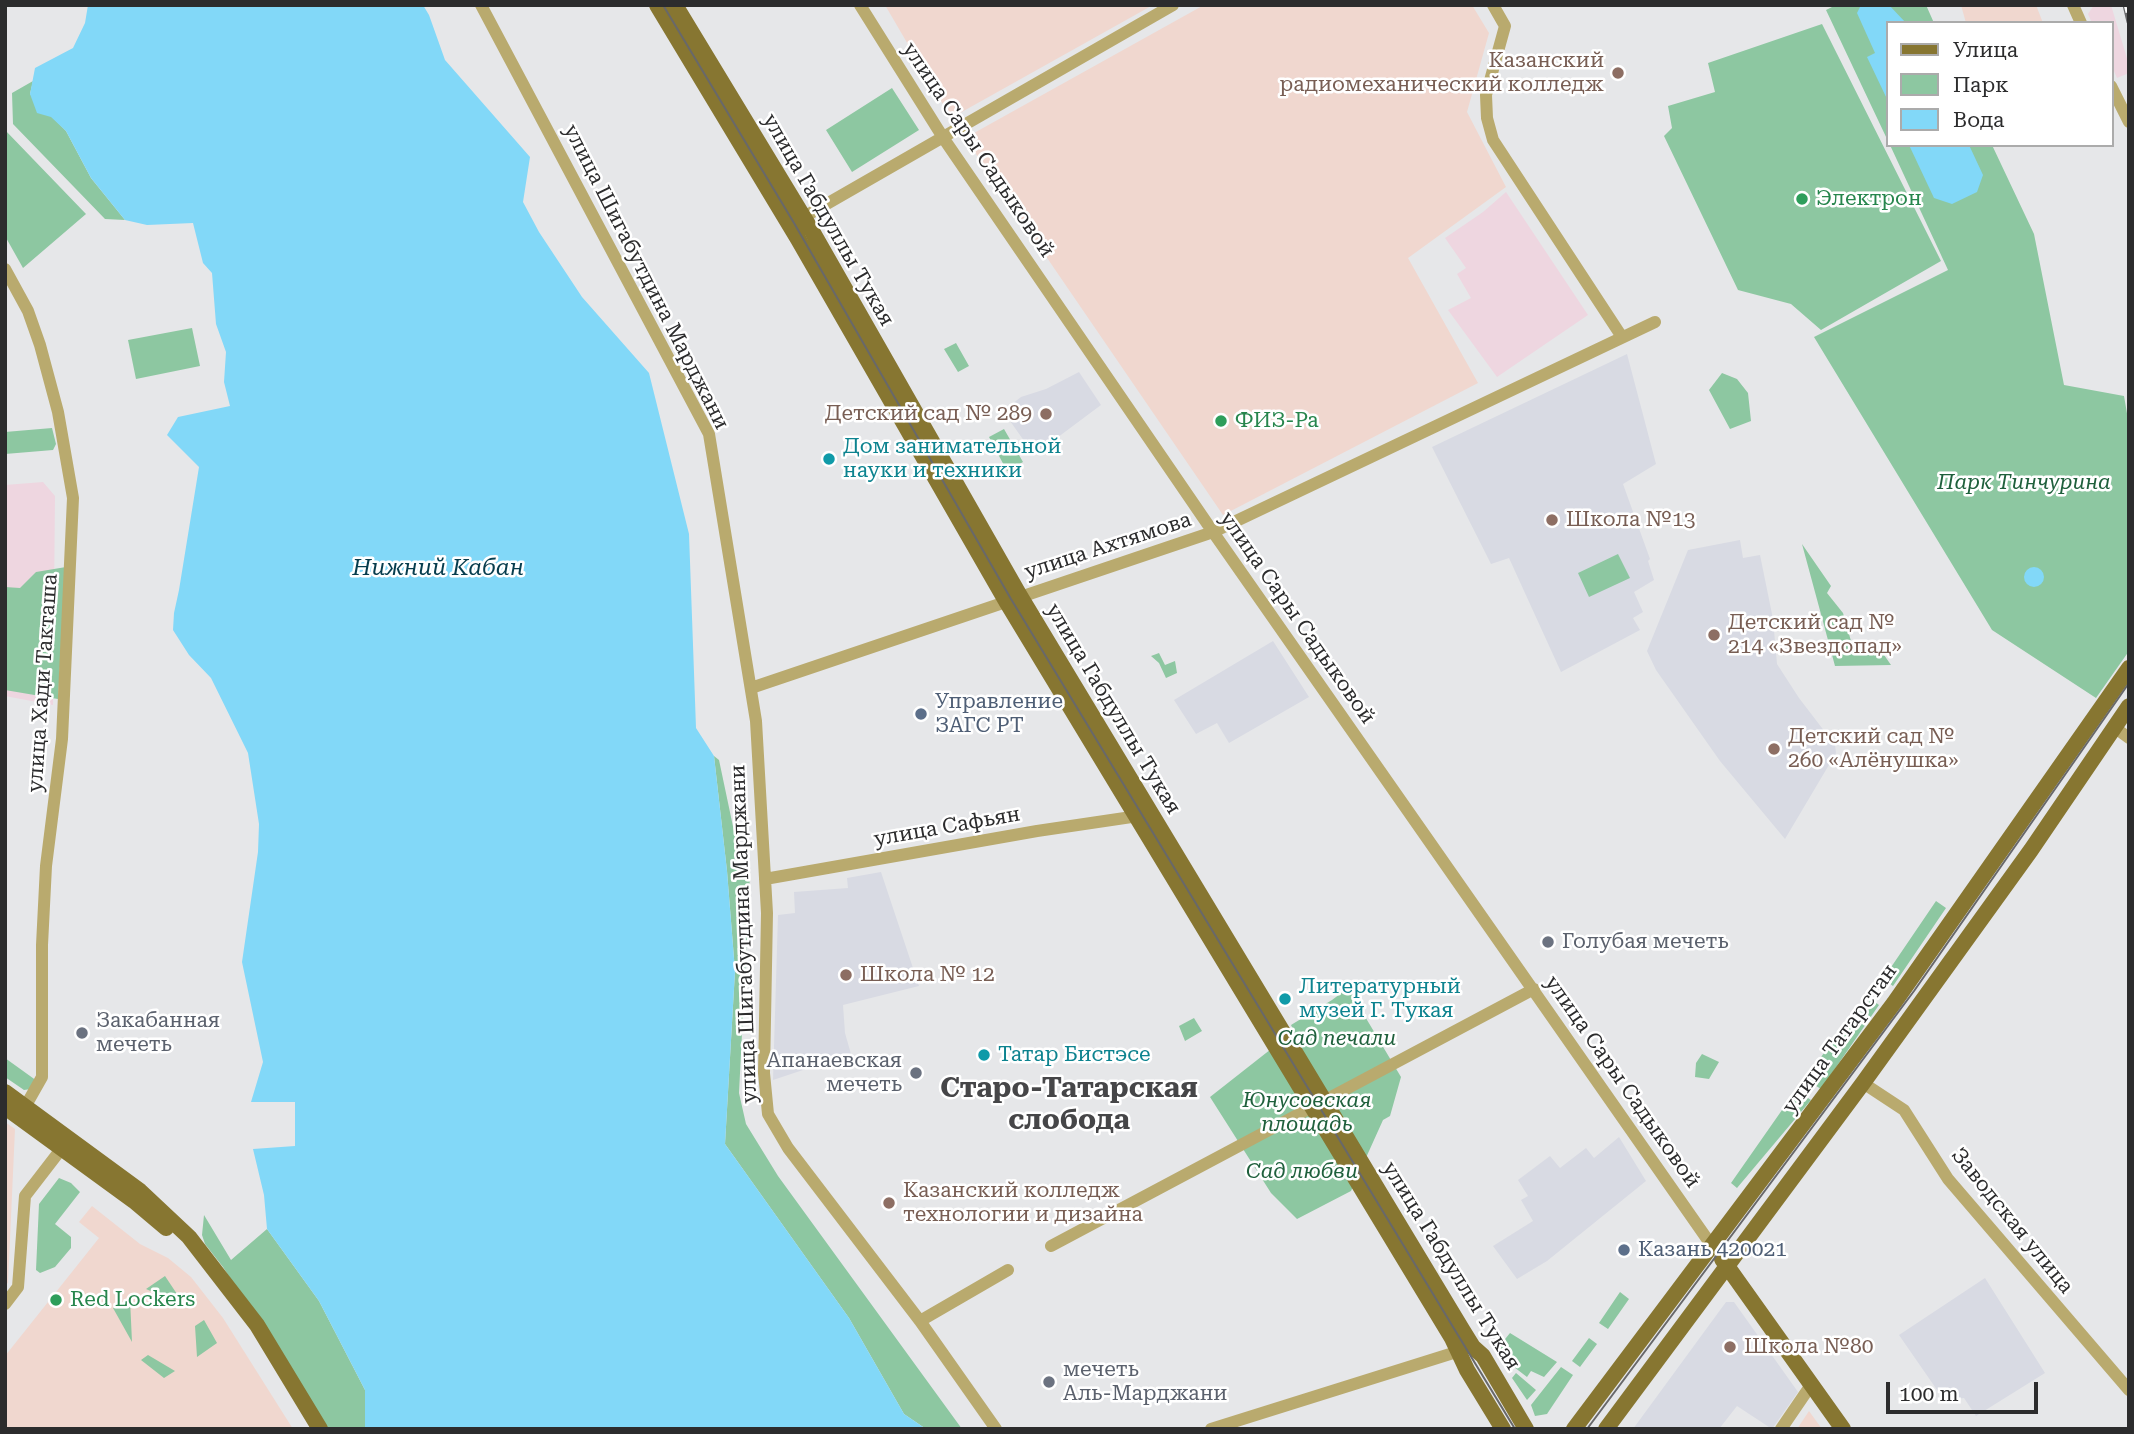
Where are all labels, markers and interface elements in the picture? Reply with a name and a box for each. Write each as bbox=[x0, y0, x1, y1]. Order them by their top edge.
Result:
legend bbox=[1885, 21, 2113, 147]
street label: улица Сары Садыковой bbox=[897, 38, 1059, 262]
text: Улица bbox=[1953, 38, 2018, 62]
place label: Казанский радиомеханический колледж bbox=[1280, 48, 1604, 98]
marker: Казанский радиомеханический колледж bbox=[1610, 65, 1626, 81]
text: Парк bbox=[1953, 73, 2009, 97]
text: Вода bbox=[1953, 108, 2005, 132]
street label: улица Габдуллы Тукая bbox=[757, 109, 899, 331]
street label: улица Шигабутдина Марджани bbox=[558, 120, 734, 434]
place label: Электрон bbox=[1816, 186, 1922, 212]
marker: Электрон bbox=[1794, 191, 1810, 207]
place label: Детский сад № 289 bbox=[825, 401, 1032, 427]
marker: Детский сад № 289 bbox=[1038, 406, 1054, 422]
place label: ФИЗ-Ра bbox=[1235, 408, 1319, 434]
marker: ФИЗ-Ра bbox=[1213, 413, 1229, 429]
place label: Дом занимательной науки и техники bbox=[843, 434, 1061, 484]
marker: Дом занимательной науки и техники bbox=[821, 451, 837, 467]
park label: Парк Тинчурина bbox=[1937, 470, 2111, 496]
street label: улица Ахтямова bbox=[1021, 507, 1195, 585]
street label: улица Сары Садыковой bbox=[1214, 507, 1380, 729]
place label: Школа №13 bbox=[1566, 507, 1696, 533]
marker: Школа №13 bbox=[1544, 512, 1560, 528]
water label: Нижний Кабан bbox=[352, 554, 524, 582]
street label: улица Хади Такташа bbox=[23, 573, 63, 793]
street label: улица Габдуллы Тукая bbox=[1040, 599, 1186, 819]
place label: Детский сад № 214 «Звездопад» bbox=[1728, 610, 1902, 660]
marker: Детский сад № 214 «Звездопад» bbox=[1706, 627, 1722, 643]
place label: Управление ЗАГС РТ bbox=[935, 689, 1063, 739]
marker: Управление ЗАГС РТ bbox=[913, 706, 929, 722]
place label: Детский сад № 260 «Алёнушка» bbox=[1788, 724, 1958, 774]
marker: Детский сад № 260 «Алёнушка» bbox=[1766, 741, 1782, 757]
street label: улица Шигабутдина Марджани bbox=[725, 764, 763, 1104]
street label: улица Сафьян bbox=[872, 802, 1022, 852]
place label: Голубая мечеть bbox=[1562, 929, 1729, 955]
marker: Голубая мечеть bbox=[1540, 934, 1556, 950]
street label: улица Татарстан bbox=[1777, 959, 1903, 1119]
place label: Школа № 12 bbox=[860, 962, 995, 988]
marker: Школа № 12 bbox=[838, 967, 854, 983]
street label: улица Сары Садыковой bbox=[1539, 971, 1705, 1193]
place label: Литературный музей Г. Тукая bbox=[1299, 974, 1461, 1024]
marker: Литературный музей Г. Тукая bbox=[1277, 991, 1293, 1007]
place label: Закабанная мечеть bbox=[96, 1008, 220, 1058]
marker: Закабанная мечеть bbox=[74, 1025, 90, 1041]
park label: Сад печали bbox=[1278, 1026, 1396, 1052]
place label: Татар Бистэсе bbox=[998, 1042, 1151, 1068]
marker: Татар Бистэсе bbox=[976, 1047, 992, 1063]
place label: Апанаевская мечеть bbox=[766, 1048, 902, 1098]
marker: Апанаевская мечеть bbox=[908, 1065, 924, 1081]
district label: Старо-Татарская слобода bbox=[940, 1072, 1198, 1138]
park label: Юнусовская площадь bbox=[1242, 1088, 1372, 1138]
street label: Заводская улица bbox=[1945, 1143, 2079, 1299]
street label: улица Габдуллы Тукая bbox=[1376, 1157, 1526, 1375]
park label: Сад любви bbox=[1246, 1159, 1358, 1185]
place label: Казанский колледж технологии и дизайна bbox=[903, 1178, 1143, 1228]
marker: Казанский колледж технологии и дизайна bbox=[881, 1195, 897, 1211]
place label: Казань 420021 bbox=[1638, 1237, 1787, 1263]
marker: Казань 420021 bbox=[1616, 1242, 1632, 1258]
place label: Red Lockers bbox=[70, 1287, 195, 1313]
marker: Red Lockers bbox=[48, 1292, 64, 1308]
place label: Школа №80 bbox=[1744, 1334, 1874, 1360]
marker: Школа №80 bbox=[1722, 1339, 1738, 1355]
place label: мечеть Аль-Марджани bbox=[1063, 1357, 1227, 1407]
scale bar bbox=[1889, 1368, 2041, 1412]
marker: мечеть Аль-Марджани bbox=[1041, 1374, 1057, 1390]
text: 100 m bbox=[1899, 1382, 1959, 1406]

